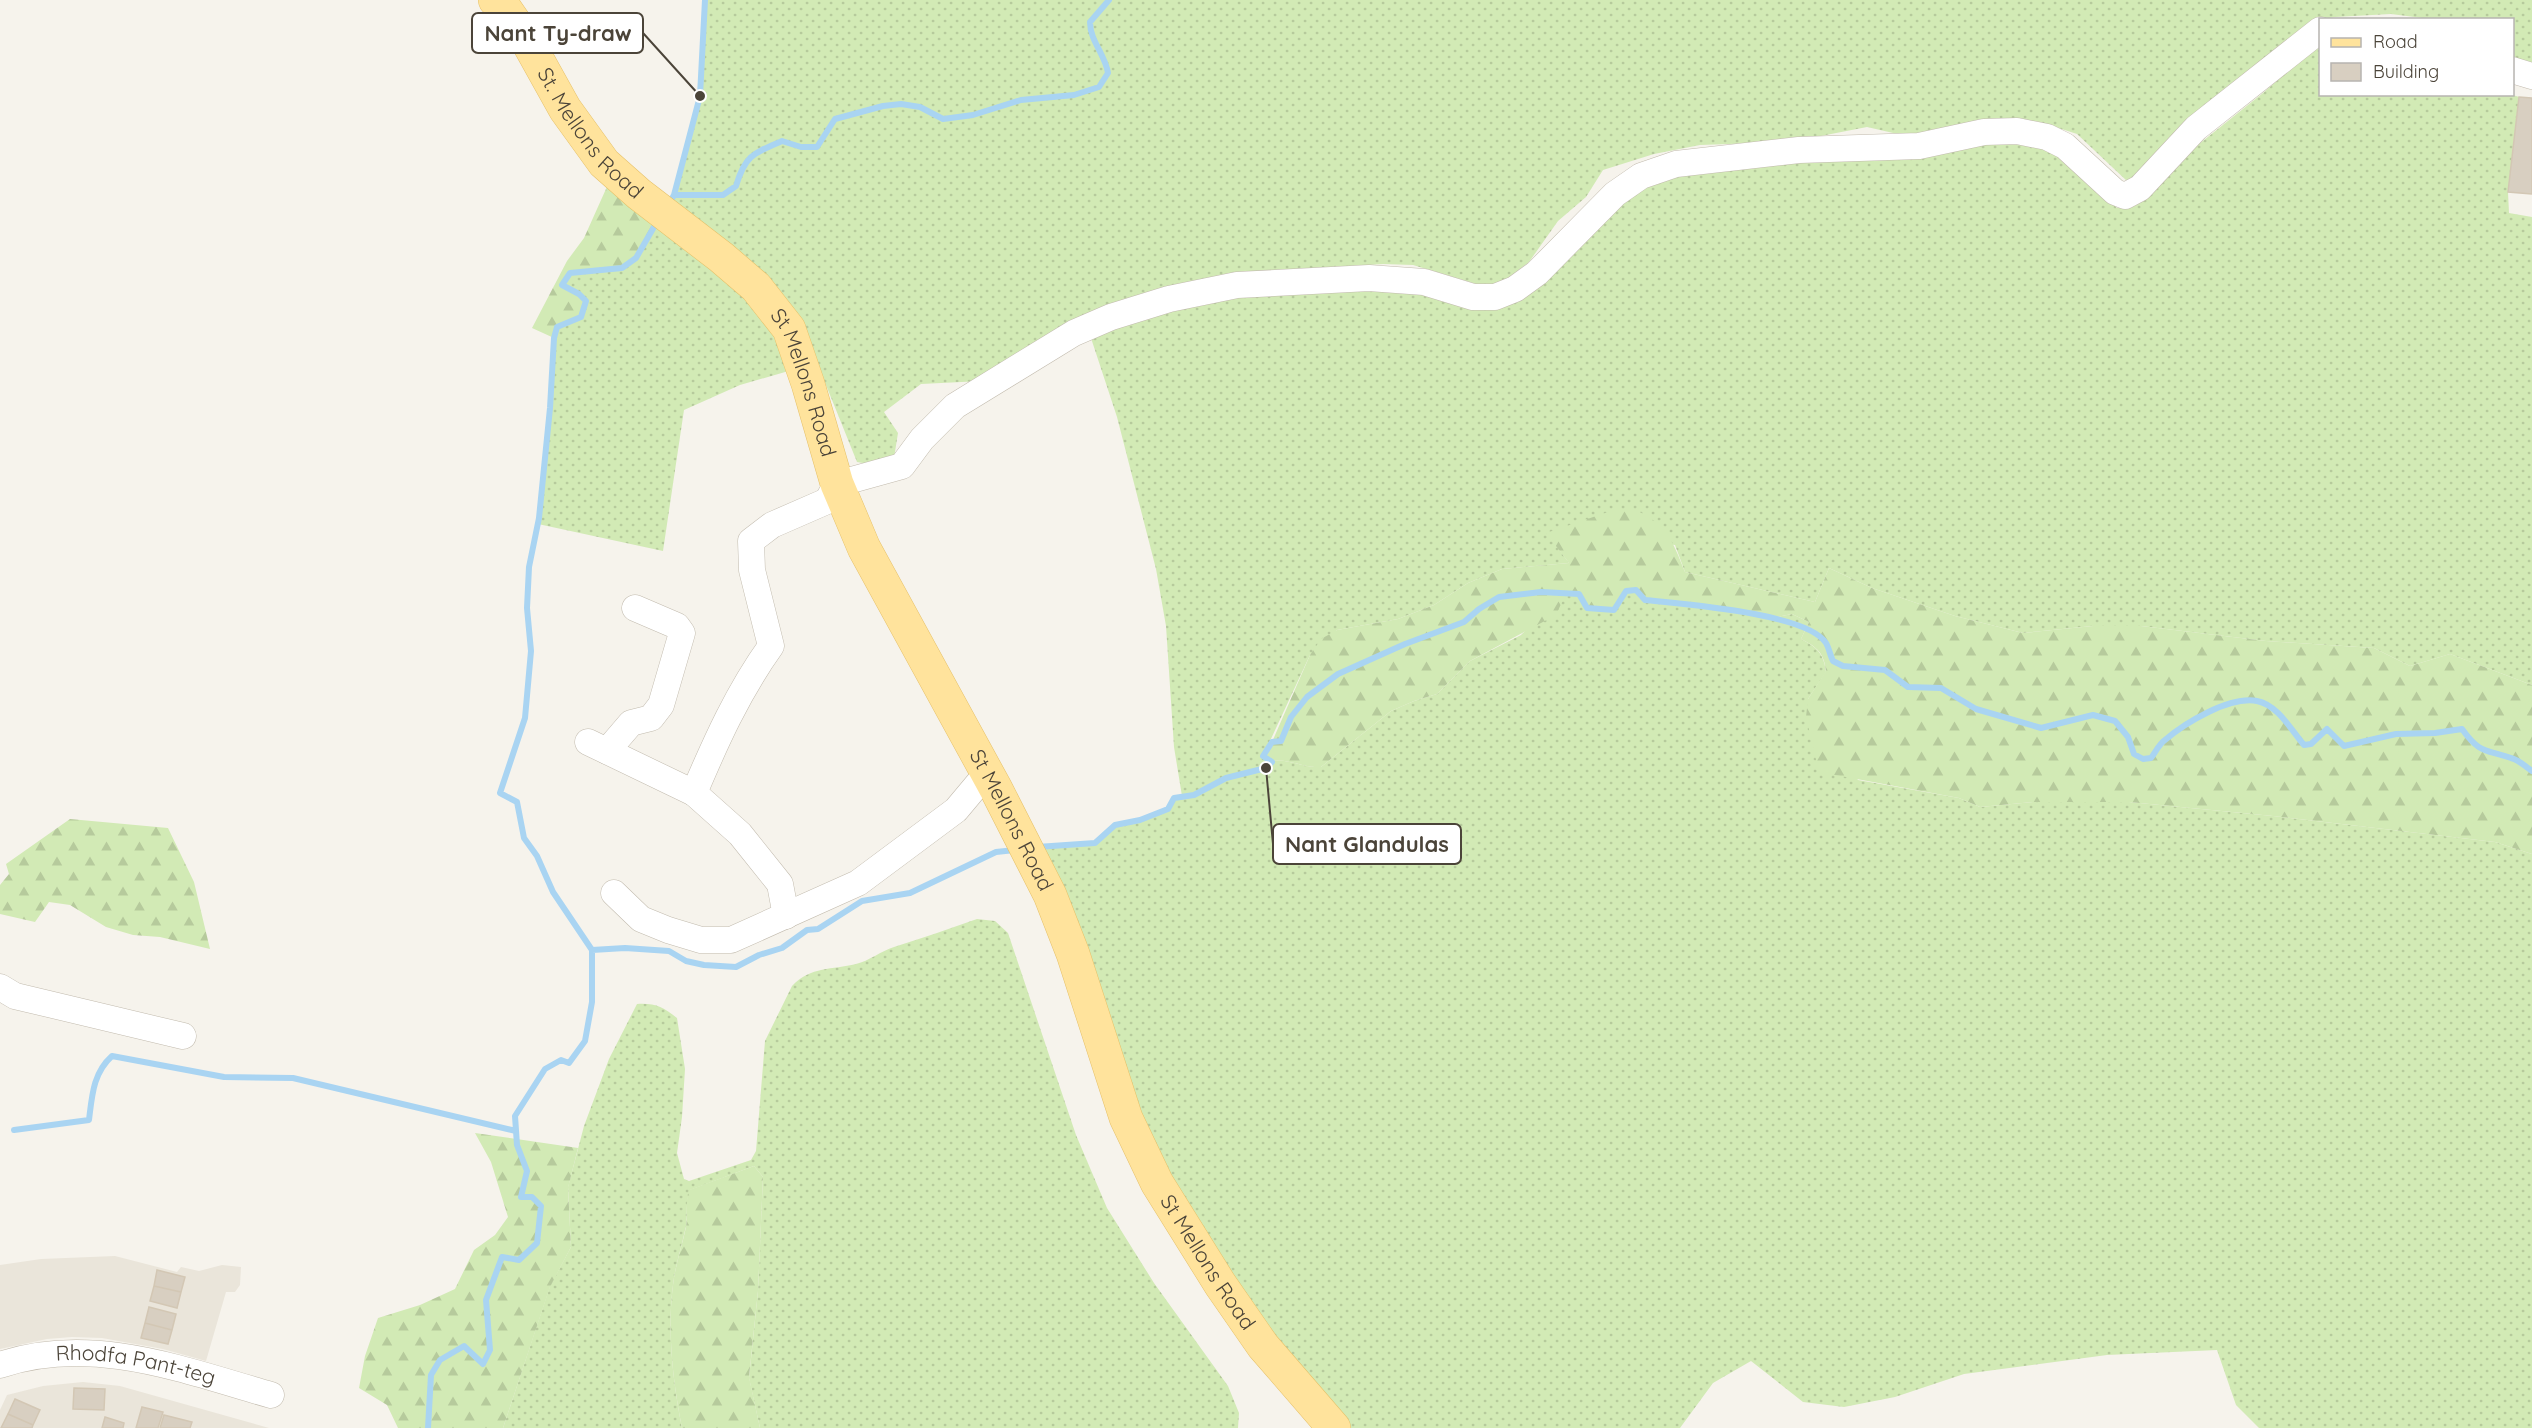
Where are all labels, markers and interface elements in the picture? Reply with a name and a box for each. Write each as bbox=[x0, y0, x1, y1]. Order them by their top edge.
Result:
callout: Nant Ty-draw bbox=[472, 13, 643, 53]
legend bbox=[2319, 18, 2514, 96]
text: Nant Ty-draw bbox=[484, 19, 632, 47]
text: Road bbox=[2373, 30, 2418, 53]
text: Building bbox=[2373, 60, 2439, 83]
street label: St. Mellons Road bbox=[532, 63, 649, 204]
street label: St Mellons Road bbox=[766, 303, 842, 459]
street label: St Mellons Road bbox=[965, 744, 1060, 895]
callout: Nant Glandulas bbox=[1273, 824, 1461, 864]
text: Nant Glandulas bbox=[1285, 830, 1449, 858]
street label: St Mellons Road bbox=[1155, 1189, 1262, 1334]
street label: Rhodfa Pant-teg bbox=[55, 1339, 219, 1390]

